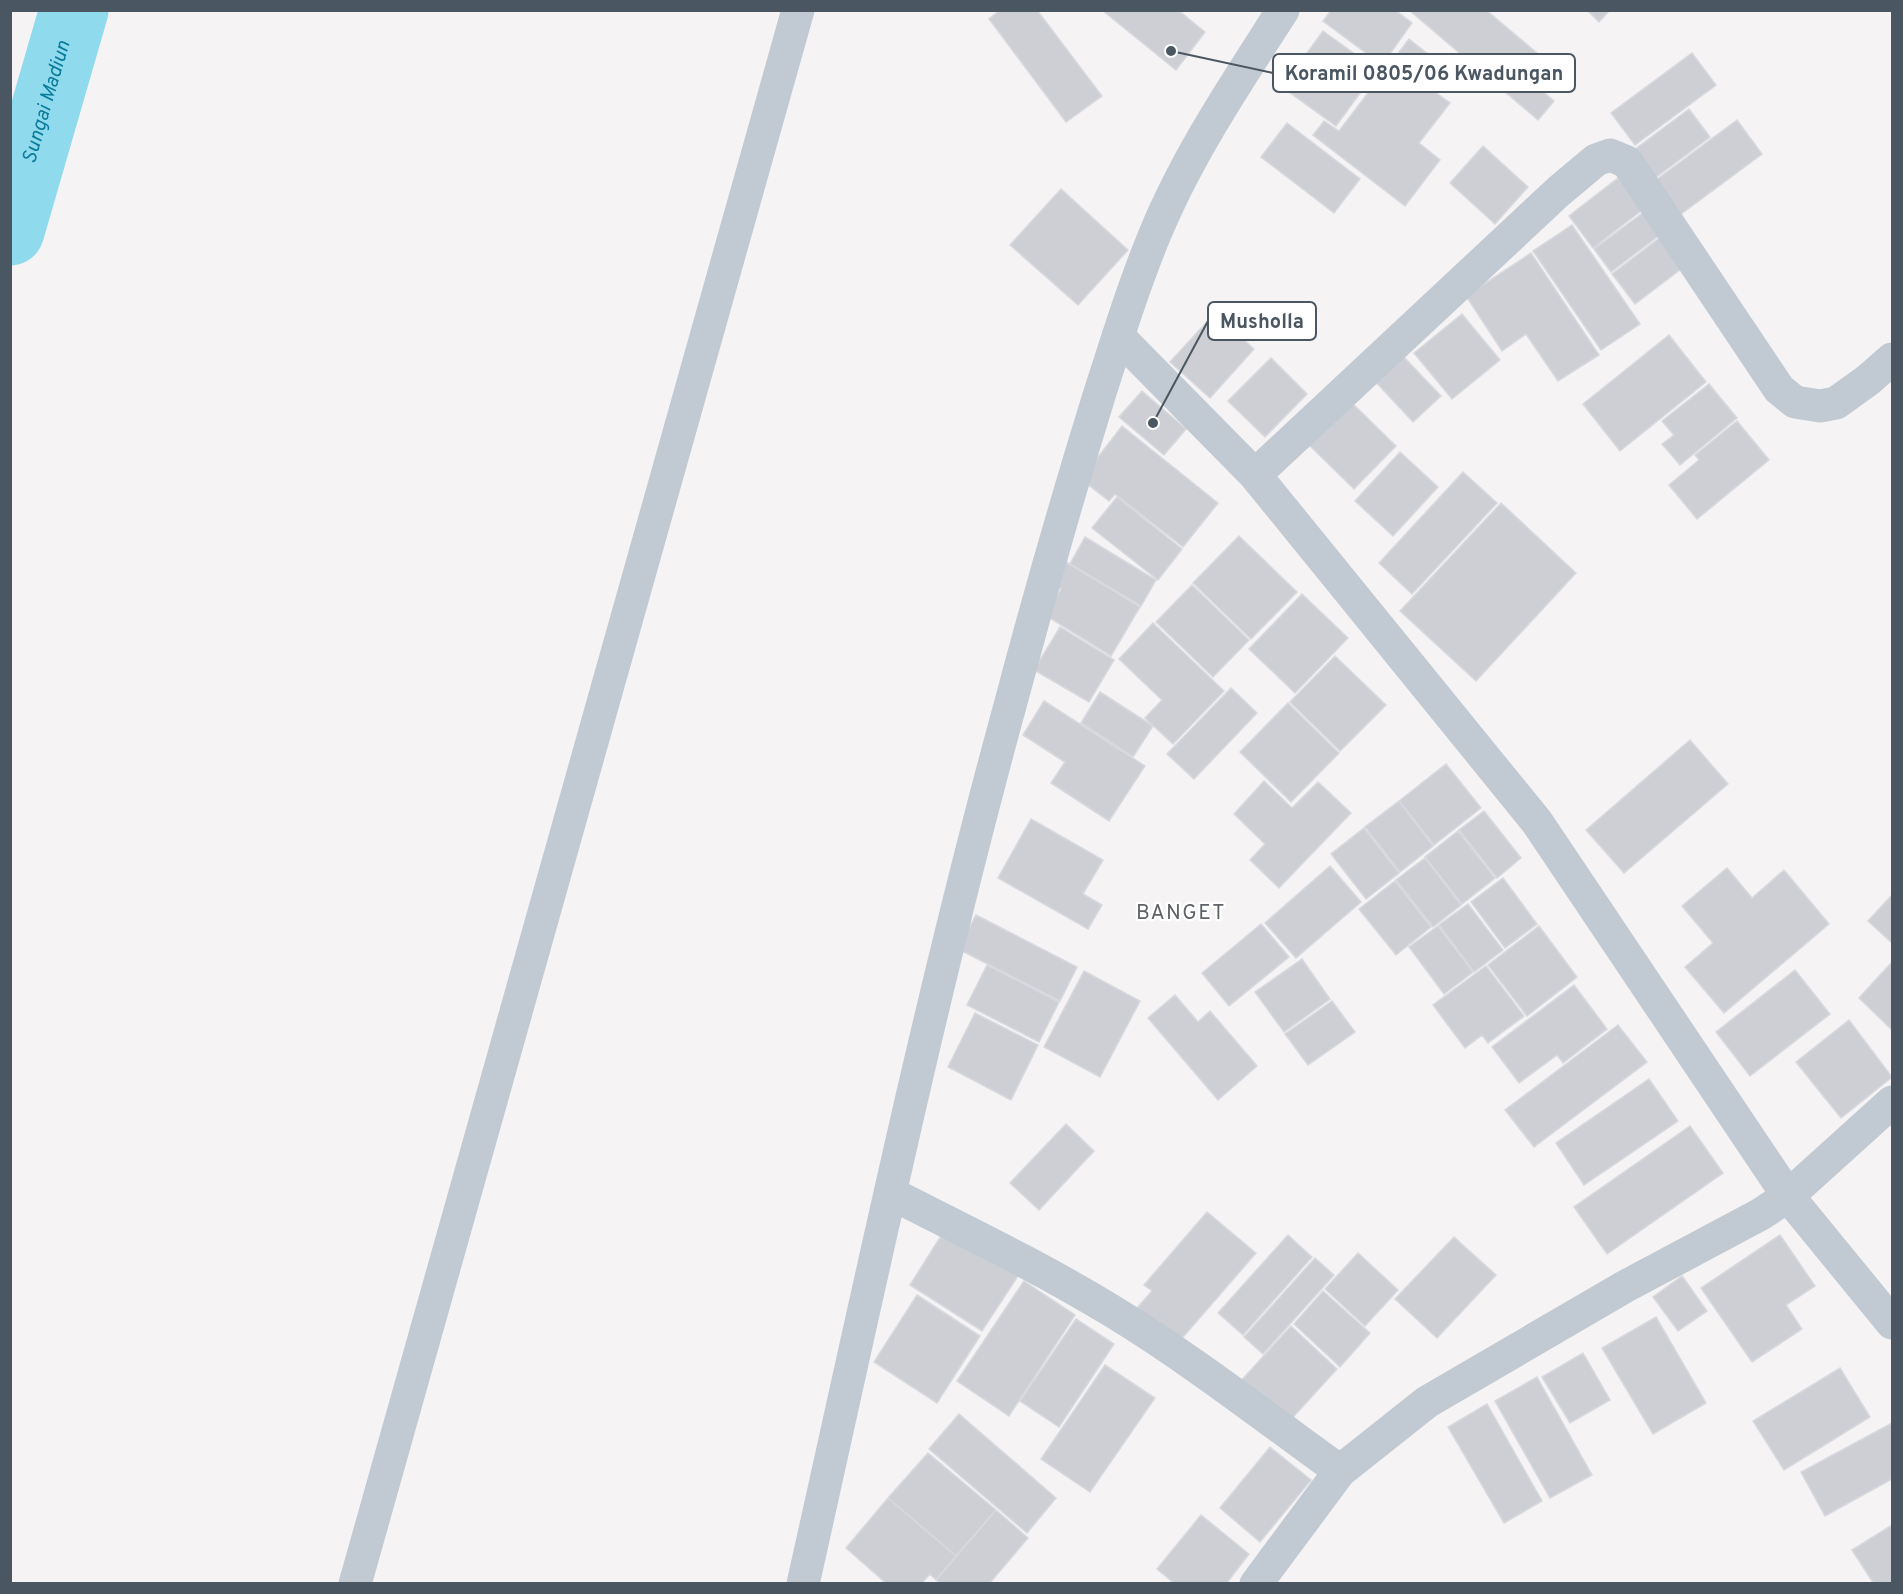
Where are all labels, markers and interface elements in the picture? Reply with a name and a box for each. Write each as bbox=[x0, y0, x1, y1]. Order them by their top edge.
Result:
water label: Sungai Madiun bbox=[17, 38, 77, 167]
callout: Koramil 0805/06 Kwadungan bbox=[1273, 54, 1575, 92]
text: Koramil 0805/06 Kwadungan bbox=[1285, 62, 1563, 88]
callout: Musholla bbox=[1208, 302, 1316, 340]
text: Musholla bbox=[1220, 310, 1304, 336]
district label: BANGET bbox=[1136, 900, 1226, 927]

